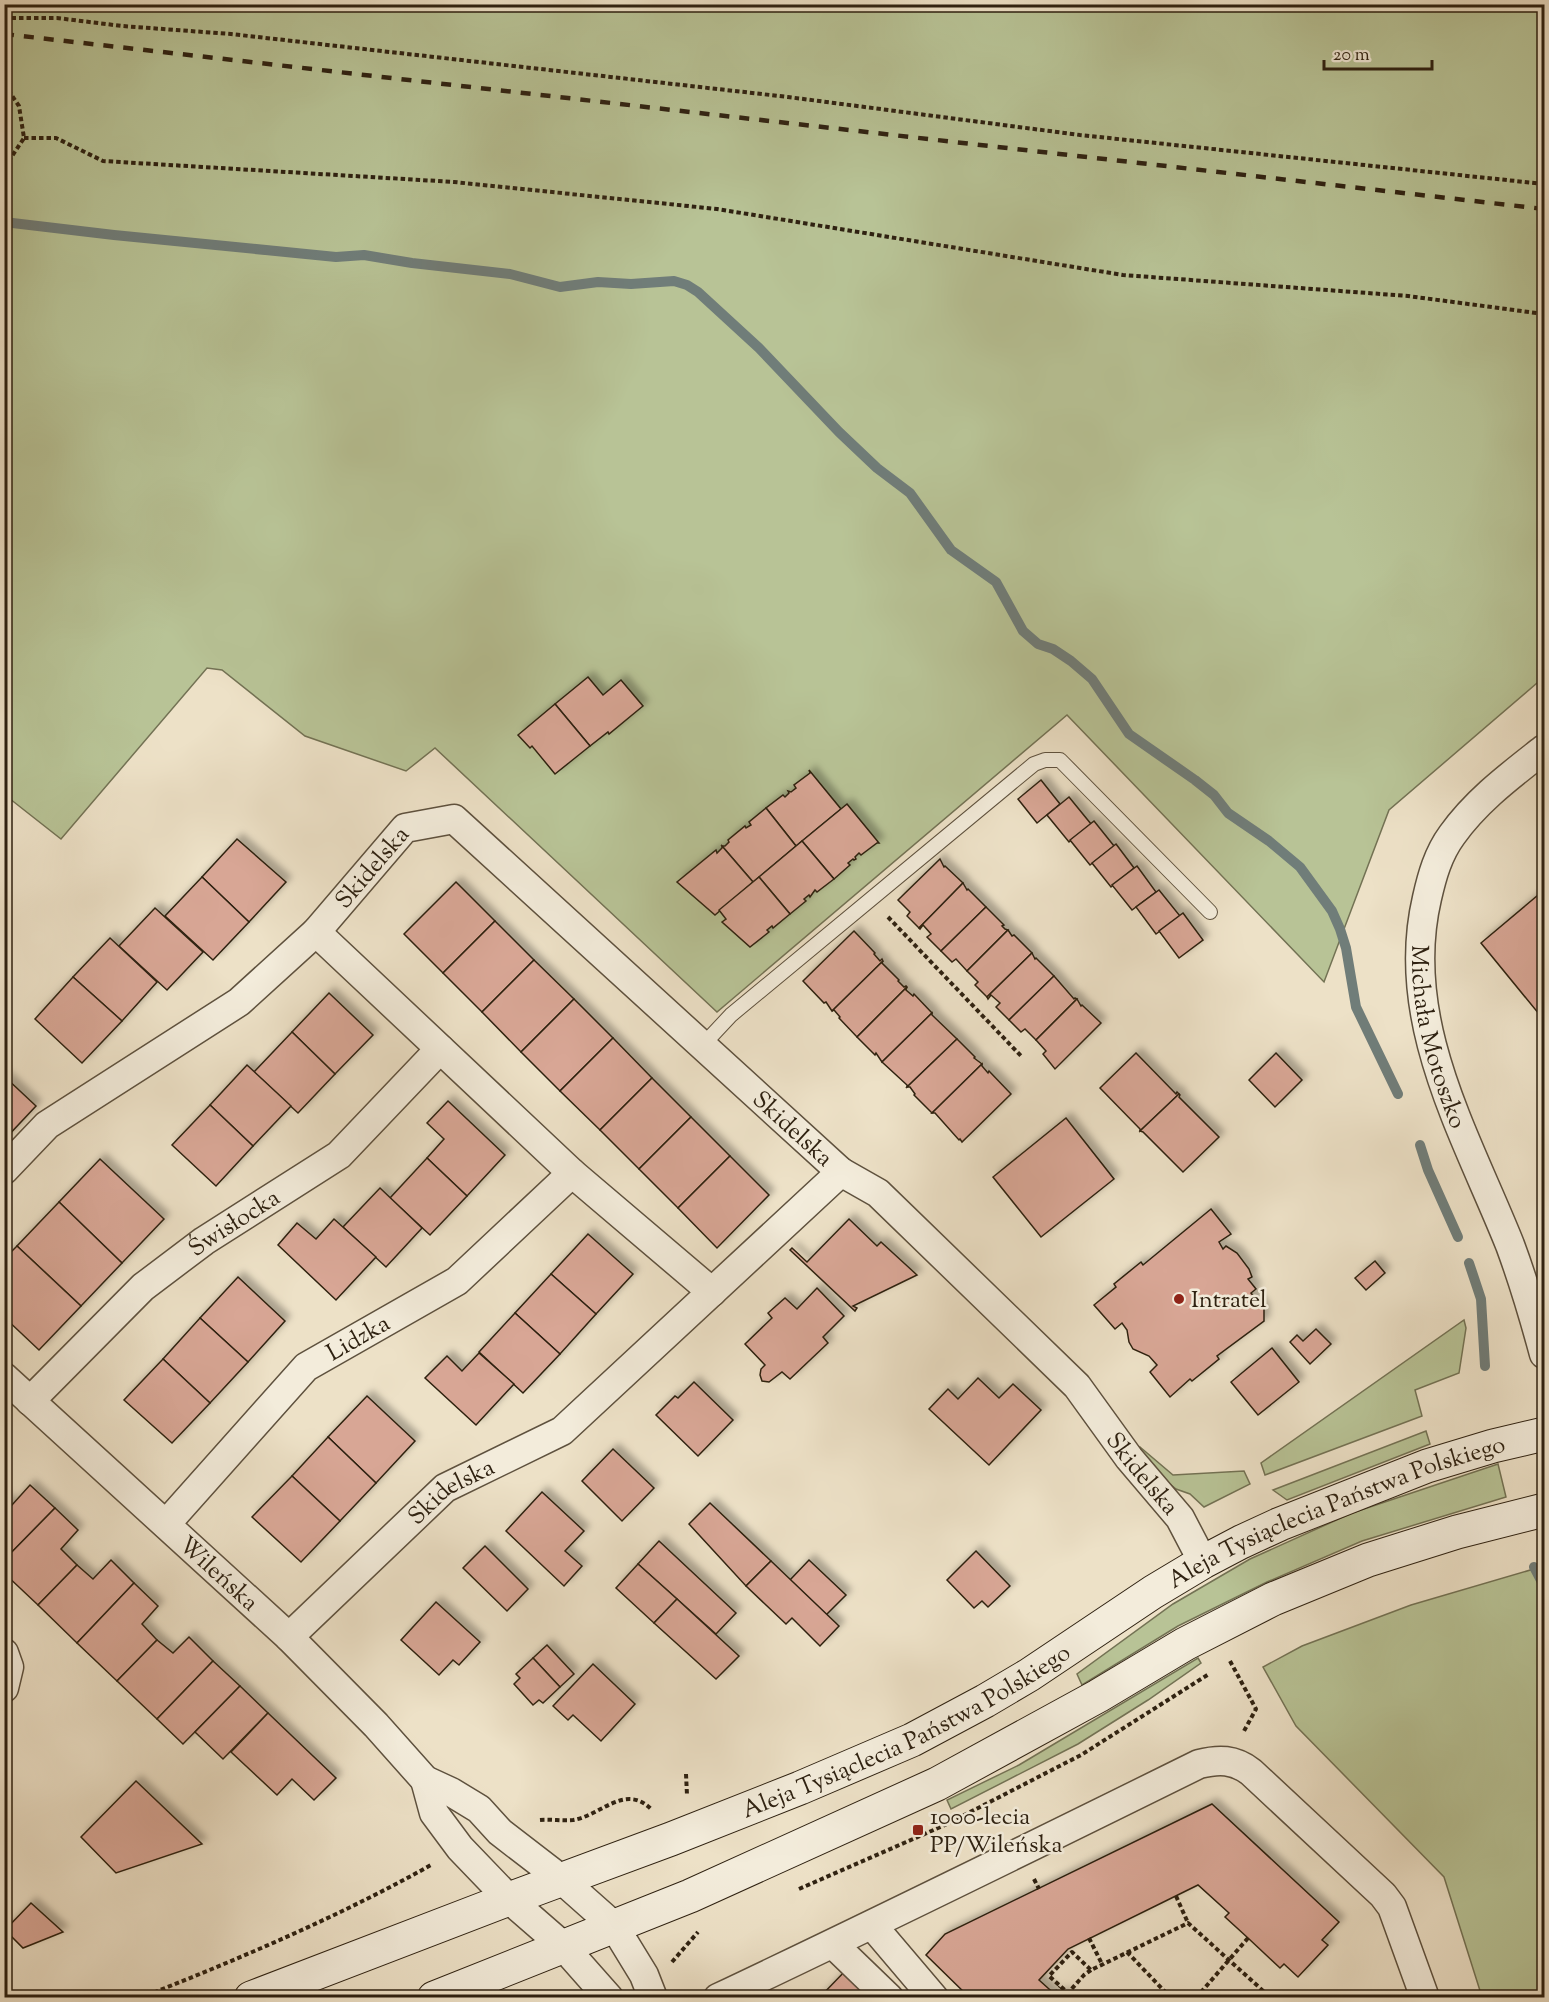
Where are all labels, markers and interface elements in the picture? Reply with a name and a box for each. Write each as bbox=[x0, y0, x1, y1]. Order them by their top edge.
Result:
scale bar bbox=[1324, 33, 1432, 71]
text: 20 m bbox=[1333, 43, 1370, 69]
street label: Skidelska bbox=[328, 820, 418, 917]
street label: Michała Motoszko bbox=[1401, 945, 1474, 1134]
street label: Skidelska bbox=[744, 1084, 840, 1176]
street label: Świsłocka bbox=[182, 1182, 287, 1266]
place label: Intratel bbox=[1191, 1284, 1267, 1318]
marker: Intratel bbox=[1172, 1292, 1186, 1306]
street label: Lidzka bbox=[321, 1308, 397, 1371]
street label: Skidelska bbox=[1097, 1426, 1186, 1524]
street label: Aleja Tysiąclecia Państwa Polskiego bbox=[1162, 1429, 1509, 1598]
street label: Skidelska bbox=[401, 1451, 501, 1534]
street label: Wileńska bbox=[170, 1529, 265, 1620]
street label: Aleja Tysiąclecia Państwa Polskiego bbox=[737, 1637, 1078, 1828]
place label: 1000-lecia PP/Wileńska bbox=[930, 1801, 1063, 1863]
marker: 1000-lecia PP/Wileńska bbox=[911, 1823, 925, 1837]

